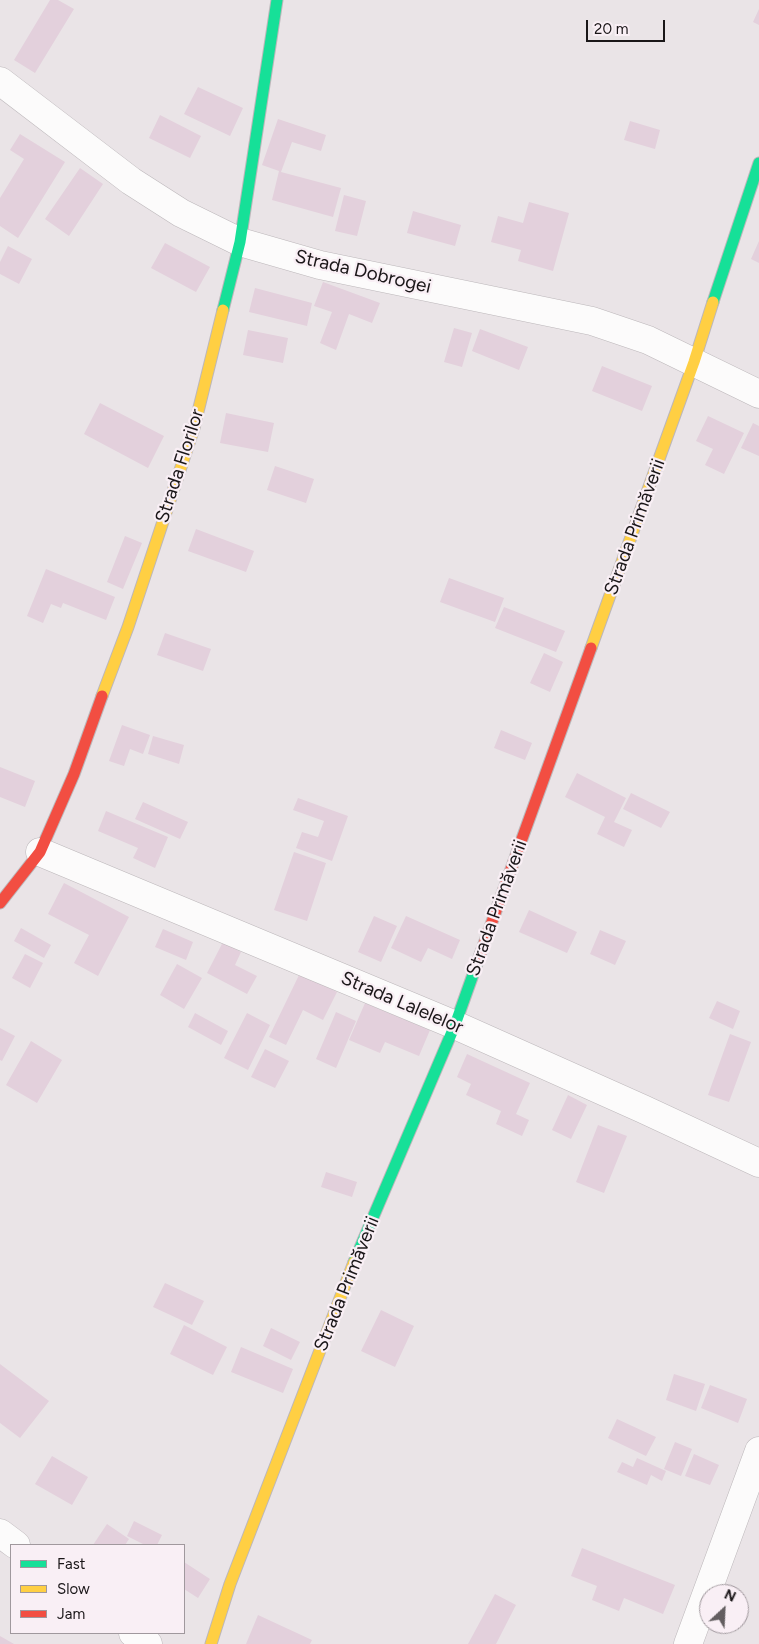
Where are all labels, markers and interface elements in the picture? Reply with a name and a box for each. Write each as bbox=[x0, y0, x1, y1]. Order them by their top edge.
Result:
scale bar bbox=[589, 10, 668, 42]
text: 20 m bbox=[594, 20, 628, 38]
street label: Strada Dobrogei bbox=[293, 245, 433, 299]
street label: Strada Florilor bbox=[151, 406, 209, 526]
street label: Strada Primăverii bbox=[600, 456, 670, 598]
street label: Strada Primăverii bbox=[462, 837, 532, 979]
street label: Strada Lalelelor bbox=[337, 967, 467, 1039]
street label: Strada Primăverii bbox=[310, 1213, 384, 1355]
legend bbox=[10, 1544, 185, 1634]
text: Fast bbox=[57, 1555, 85, 1573]
text: Slow bbox=[57, 1580, 90, 1598]
north arrow bbox=[699, 1584, 749, 1634]
text: N bbox=[722, 1586, 739, 1606]
text: Jam bbox=[57, 1605, 85, 1623]

